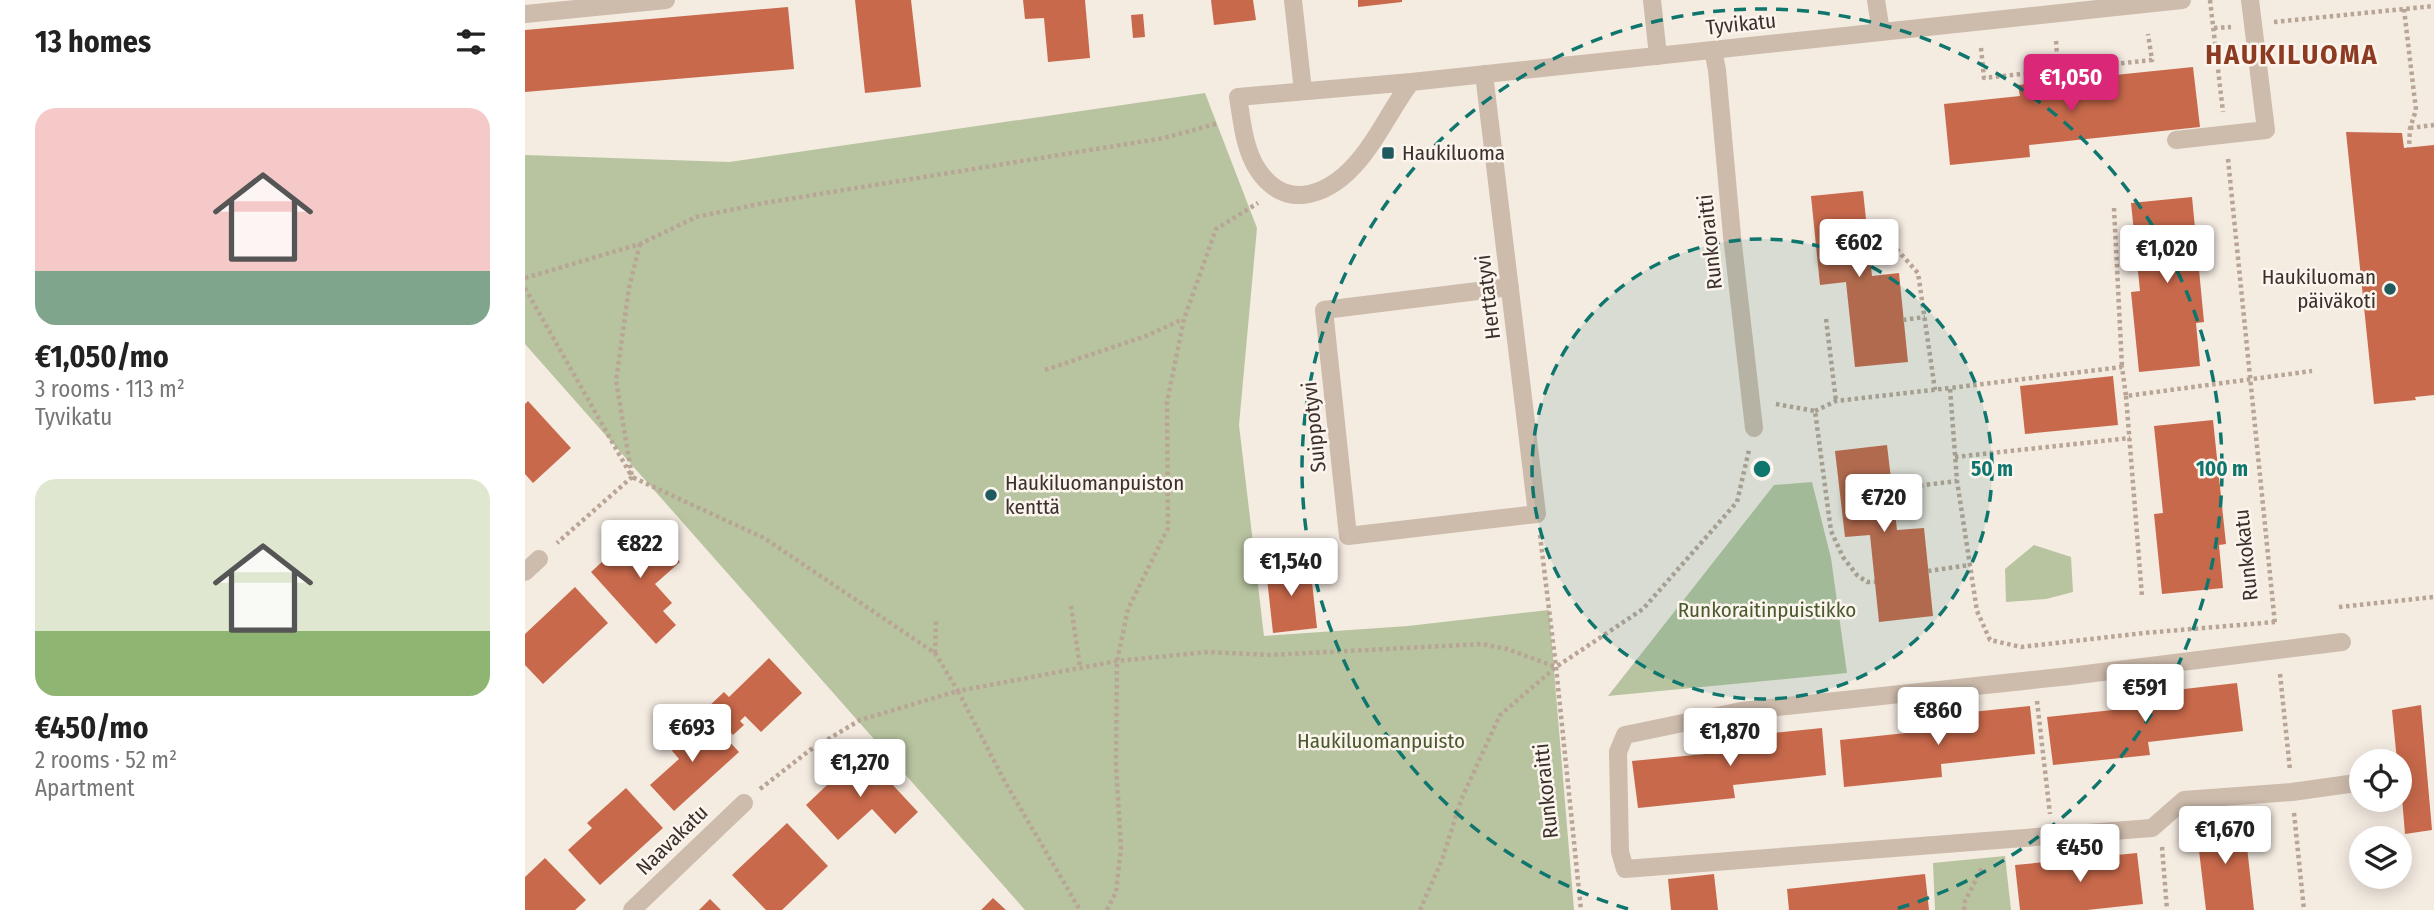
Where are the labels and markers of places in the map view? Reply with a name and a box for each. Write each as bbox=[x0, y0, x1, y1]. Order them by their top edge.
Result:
pin: €1,050 bbox=[2014, 54, 2128, 114]
place label: Haukiluoma bbox=[1402, 140, 1505, 166]
marker: Haukiluoma bbox=[1380, 145, 1396, 161]
pin: €602 bbox=[1818, 219, 1900, 279]
pin: €1,020 bbox=[2110, 226, 2224, 285]
place label: Haukiluoman päiväkoti bbox=[2262, 264, 2376, 314]
marker: Haukiluoman päiväkoti bbox=[2382, 281, 2398, 297]
centre of rings bbox=[1750, 457, 1774, 481]
place label: Haukiluomanpuiston kenttä bbox=[1005, 470, 1184, 520]
pin: €720 bbox=[1843, 475, 1925, 534]
marker: Haukiluomanpuiston kenttä bbox=[983, 487, 999, 503]
pin: €822 bbox=[599, 520, 681, 580]
pin: €1,540 bbox=[1234, 538, 1348, 598]
pin: €591 bbox=[2104, 664, 2186, 724]
pin: €860 bbox=[1897, 688, 1979, 747]
pin: €693 bbox=[651, 704, 733, 764]
pin: €1,870 bbox=[1673, 708, 1787, 768]
pin: €1,270 bbox=[803, 740, 917, 799]
pin: €1,670 bbox=[2168, 806, 2282, 866]
pin: €450 bbox=[2039, 824, 2121, 884]

